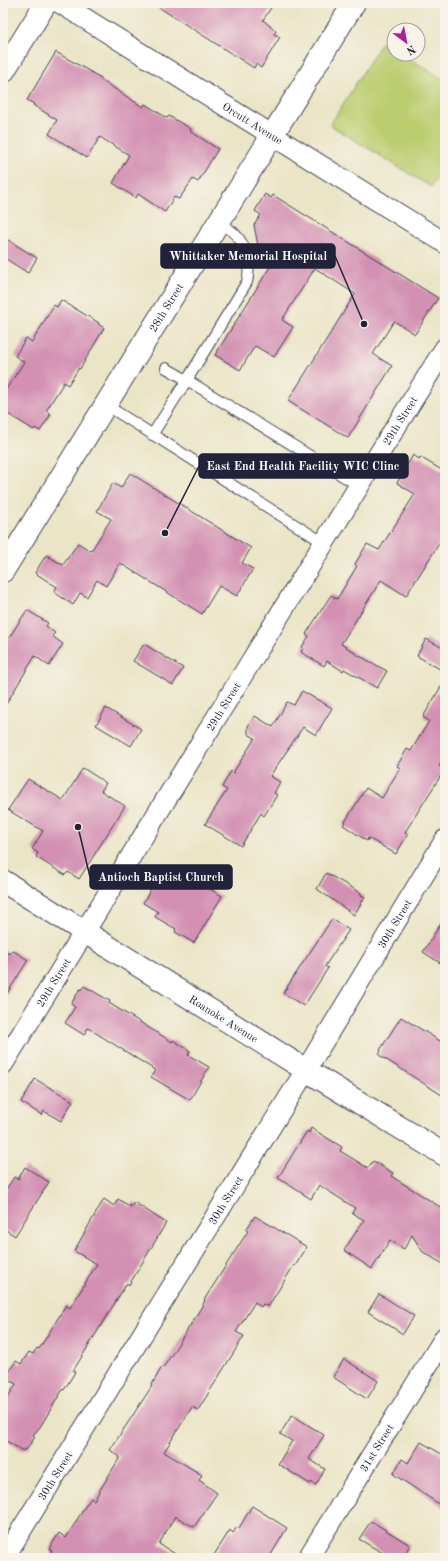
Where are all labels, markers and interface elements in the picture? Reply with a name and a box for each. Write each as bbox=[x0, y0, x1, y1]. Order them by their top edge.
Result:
north arrow bbox=[386, 22, 426, 62]
text: N bbox=[404, 42, 417, 56]
street label: Orcutt Avenue bbox=[220, 102, 284, 147]
callout: Whittaker Memorial Hospital bbox=[161, 244, 335, 268]
text: Whittaker Memorial Hospital bbox=[169, 251, 327, 263]
street label: 28th Street bbox=[148, 282, 186, 334]
street label: 29th Street bbox=[382, 395, 420, 448]
callout: East End Health Facility WIC Clinc bbox=[199, 454, 408, 478]
text: East End Health Facility WIC Clinc bbox=[207, 461, 400, 473]
street label: 29th Street bbox=[205, 681, 244, 733]
callout: Antioch Baptist Church bbox=[90, 865, 232, 889]
text: Antioch Baptist Church bbox=[98, 872, 224, 884]
street label: 30th Street bbox=[377, 898, 415, 951]
street label: 29th Street bbox=[36, 957, 74, 1009]
street label: Roanoke Avenue bbox=[186, 994, 259, 1045]
street label: 30th Street bbox=[208, 1174, 246, 1227]
street label: 31st Street bbox=[359, 1422, 397, 1474]
street label: 30th Street bbox=[37, 1450, 76, 1503]

